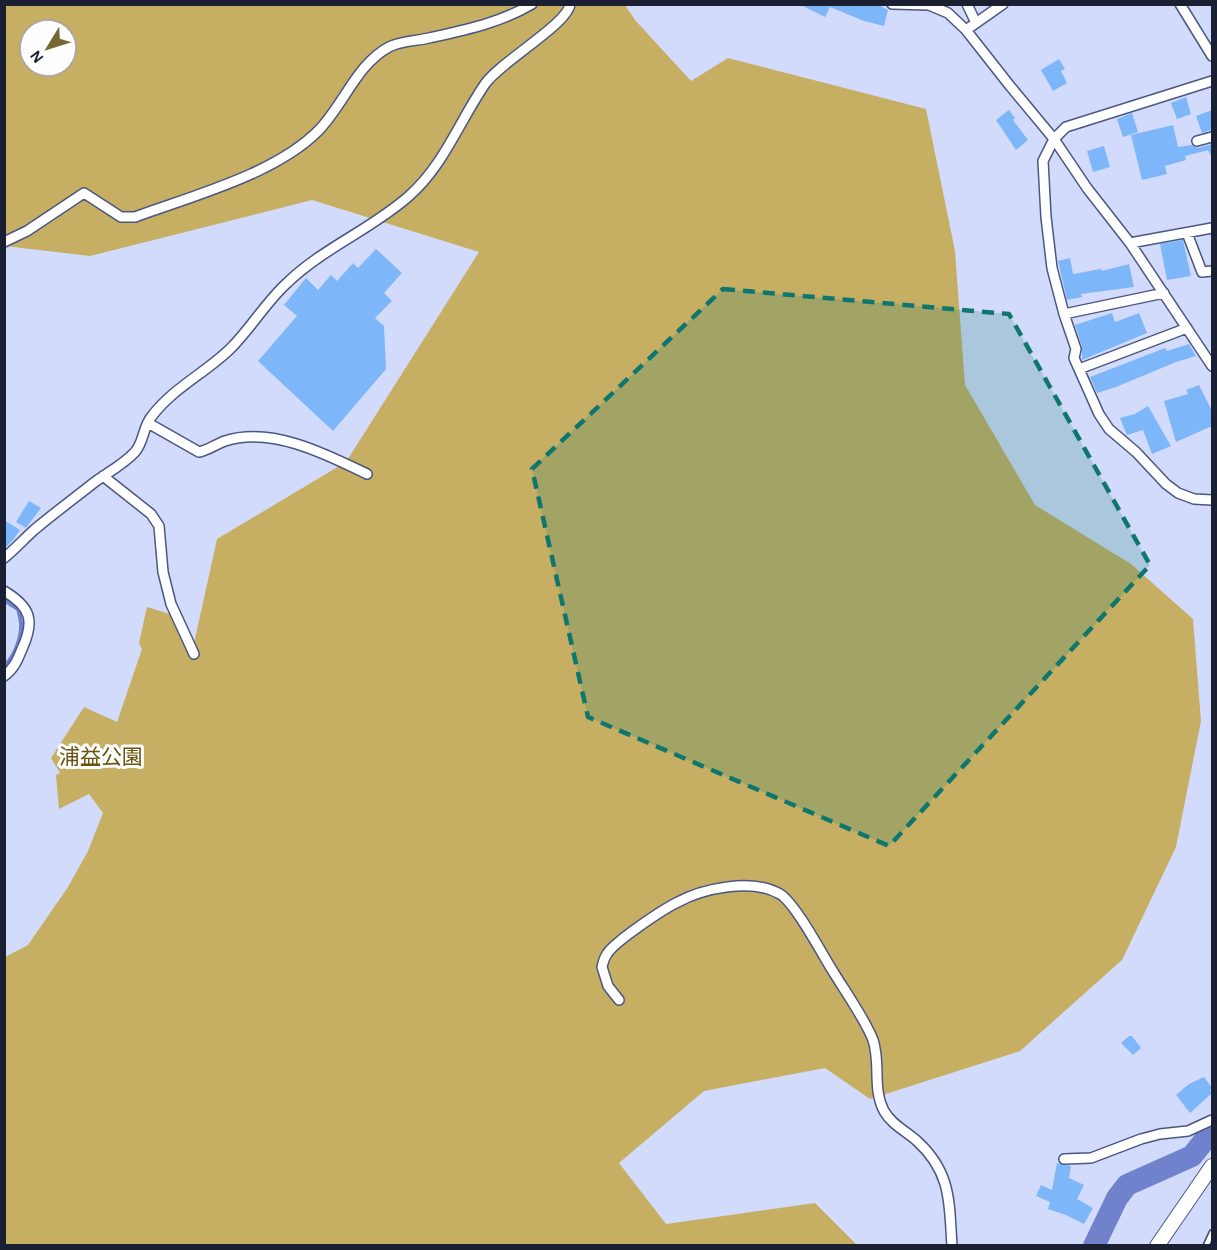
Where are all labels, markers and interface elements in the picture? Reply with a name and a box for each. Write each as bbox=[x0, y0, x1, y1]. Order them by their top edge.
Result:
north arrow bbox=[18, 18, 78, 78]
text: N bbox=[27, 47, 47, 66]
park label: 浦益公園 bbox=[59, 746, 143, 768]

